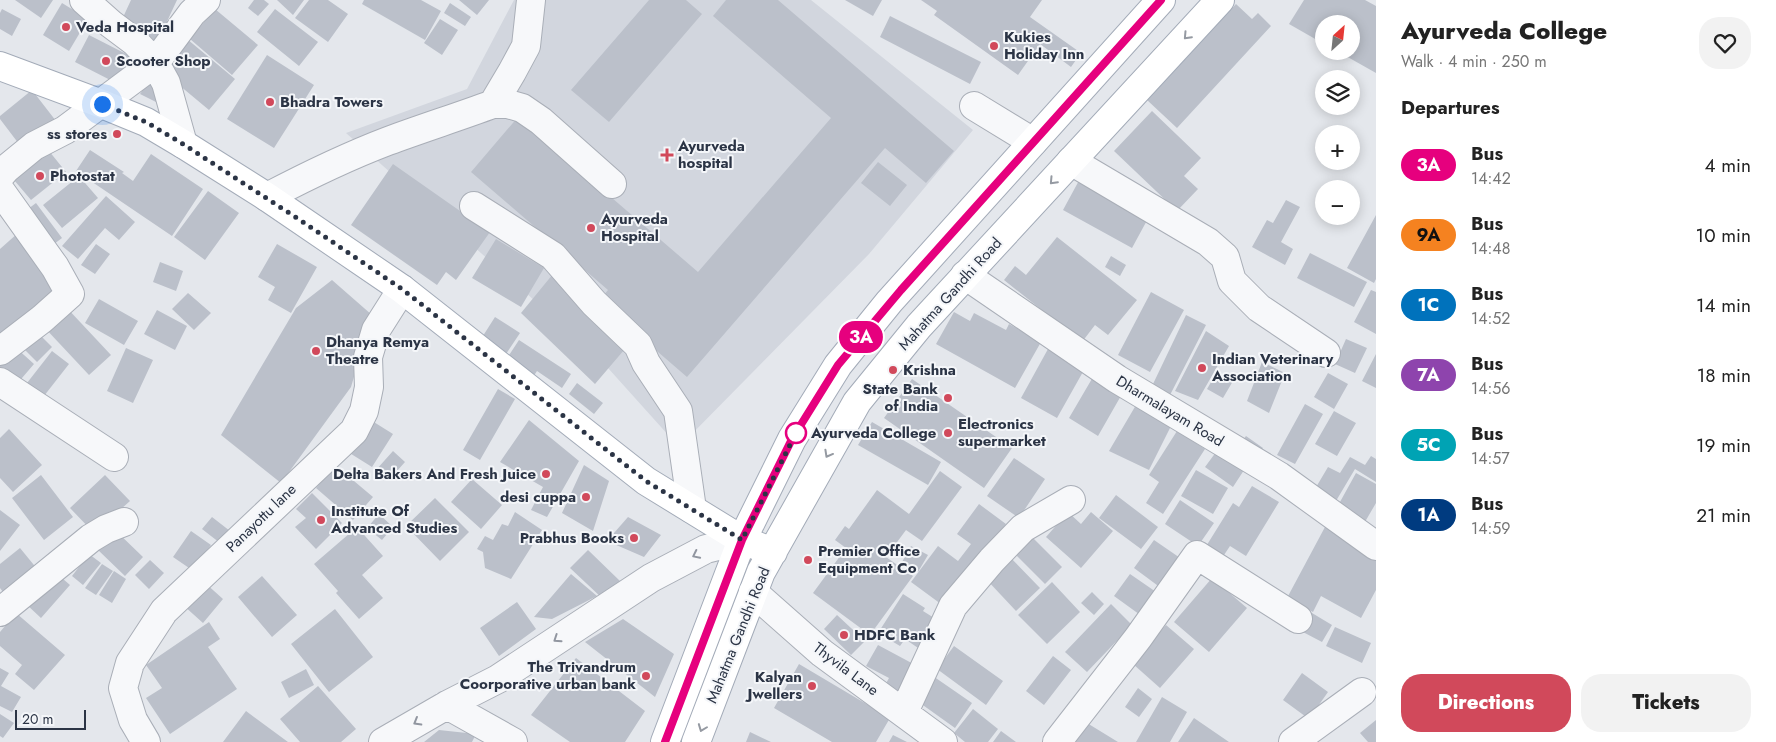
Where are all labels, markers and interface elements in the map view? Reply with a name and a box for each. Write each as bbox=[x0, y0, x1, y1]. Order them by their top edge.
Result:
text: Ayurveda College bbox=[1401, 13, 1607, 48]
north arrow bbox=[1315, 15, 1360, 60]
map controls bbox=[1315, 15, 1360, 225]
place label: Veda Hospital bbox=[75, 16, 174, 38]
button: heart bbox=[1699, 17, 1751, 69]
marker: Veda Hospital bbox=[60, 21, 72, 33]
place label: Kukies Holiday Inn bbox=[1004, 26, 1084, 65]
one-way arrow bbox=[1184, 30, 1193, 39]
marker: Kukies Holiday Inn bbox=[988, 40, 1000, 52]
place label: Scooter Shop bbox=[116, 50, 211, 72]
text: Walk · 4 min · 250 m bbox=[1401, 50, 1547, 73]
marker: Scooter Shop bbox=[100, 55, 112, 67]
button: layers bbox=[1315, 70, 1360, 115]
place label: Bhadra Towers bbox=[280, 91, 383, 113]
your location bbox=[90, 92, 115, 117]
text: Departures bbox=[1401, 94, 1500, 121]
marker: Bhadra Towers bbox=[264, 96, 276, 108]
place label: ss stores bbox=[47, 123, 107, 145]
button: + bbox=[1315, 125, 1360, 170]
marker: ss stores bbox=[111, 128, 123, 140]
place label: Ayurveda hospital bbox=[677, 135, 745, 174]
text: Bus bbox=[1471, 140, 1503, 167]
marker: Ayurveda hospital bbox=[660, 148, 674, 162]
text: 3A bbox=[1416, 152, 1441, 178]
text: 4 min bbox=[1704, 152, 1751, 179]
place label: Photostat bbox=[50, 165, 115, 187]
text: 14:42 bbox=[1471, 167, 1511, 190]
marker: Photostat bbox=[34, 170, 46, 182]
one-way arrow bbox=[1050, 175, 1059, 184]
button: − bbox=[1315, 180, 1360, 225]
place label: Ayurveda Hospital bbox=[600, 208, 668, 247]
text: Bus bbox=[1471, 210, 1503, 237]
marker: Ayurveda Hospital bbox=[585, 222, 597, 234]
text: 9A bbox=[1416, 222, 1441, 248]
text: 10 min bbox=[1696, 222, 1751, 249]
street label: Mahatma Gandhi Road bbox=[893, 233, 1007, 355]
text: 14:48 bbox=[1471, 237, 1510, 260]
text: Bus bbox=[1471, 280, 1503, 307]
text: 1C bbox=[1418, 292, 1439, 318]
text: 14 min bbox=[1696, 292, 1751, 319]
text: 14:52 bbox=[1471, 307, 1510, 330]
line badge: 3A bbox=[838, 321, 884, 353]
text: 3A bbox=[849, 324, 873, 350]
place label: Dhanya Remya Theatre bbox=[326, 331, 429, 370]
marker: Dhanya Remya Theatre bbox=[310, 345, 322, 357]
place label: Indian Veterinary Association bbox=[1211, 348, 1333, 387]
text: Bus bbox=[1471, 350, 1503, 377]
place label: Krishna bbox=[903, 359, 956, 381]
marker: Indian Veterinary Association bbox=[1196, 362, 1208, 374]
text: 7A bbox=[1417, 362, 1440, 388]
text: 18 min bbox=[1697, 362, 1751, 389]
marker: Krishna bbox=[887, 364, 899, 376]
street label: Dharmalayam Road bbox=[1112, 370, 1228, 452]
text: 14:56 bbox=[1471, 377, 1511, 400]
place label: State Bank of India bbox=[863, 378, 938, 417]
marker: State Bank of India bbox=[942, 392, 954, 404]
place label: Electronics supermarket bbox=[958, 413, 1046, 452]
text: Bus bbox=[1471, 420, 1503, 447]
marker: Ayurveda College bbox=[785, 422, 807, 444]
place label: Ayurveda College bbox=[810, 422, 937, 444]
marker: Electronics supermarket bbox=[942, 427, 954, 439]
text: 5C bbox=[1416, 432, 1441, 458]
text: 19 min bbox=[1696, 432, 1751, 459]
text: 14:57 bbox=[1471, 447, 1510, 470]
one-way arrow bbox=[824, 448, 834, 457]
place label: Delta Bakers And Fresh Juice bbox=[333, 463, 536, 485]
marker: Delta Bakers And Fresh Juice bbox=[540, 468, 552, 480]
street label: Panayottu lane bbox=[221, 478, 301, 557]
place label: desi cuppa bbox=[500, 486, 576, 508]
text: Bus bbox=[1471, 490, 1503, 517]
marker: desi cuppa bbox=[580, 491, 592, 503]
place label: Institute Of Advanced Studies bbox=[330, 500, 457, 539]
text: 1A bbox=[1417, 502, 1440, 528]
text: 21 min bbox=[1696, 502, 1751, 529]
marker: Institute Of Advanced Studies bbox=[315, 514, 327, 526]
text: 14:59 bbox=[1471, 517, 1511, 540]
place label: Prabhus Books bbox=[520, 527, 624, 549]
marker: Prabhus Books bbox=[628, 532, 640, 544]
place label: Premier Office Equipment Co bbox=[818, 540, 920, 579]
one-way arrow bbox=[692, 548, 701, 558]
marker: Premier Office Equipment Co bbox=[802, 554, 814, 566]
street label: Mahatma Gandhi Road bbox=[701, 563, 775, 707]
place label: HDFC Bank bbox=[854, 624, 936, 646]
marker: HDFC Bank bbox=[838, 629, 850, 641]
one-way arrow bbox=[554, 633, 563, 643]
street label: Thyvila Lane bbox=[809, 637, 884, 701]
place label: The Trivandrum Coorporative urban bank bbox=[460, 656, 636, 695]
place label: Kalyan Jwellers bbox=[745, 666, 802, 705]
marker: The Trivandrum Coorporative urban bank bbox=[640, 670, 652, 682]
button: Directions bbox=[1401, 674, 1571, 732]
button: Tickets bbox=[1581, 674, 1751, 732]
marker: Kalyan Jwellers bbox=[806, 680, 818, 692]
scale bar bbox=[15, 707, 86, 730]
text: 20 m bbox=[22, 709, 54, 729]
one-way arrow bbox=[414, 716, 423, 726]
one-way arrow bbox=[698, 723, 708, 731]

